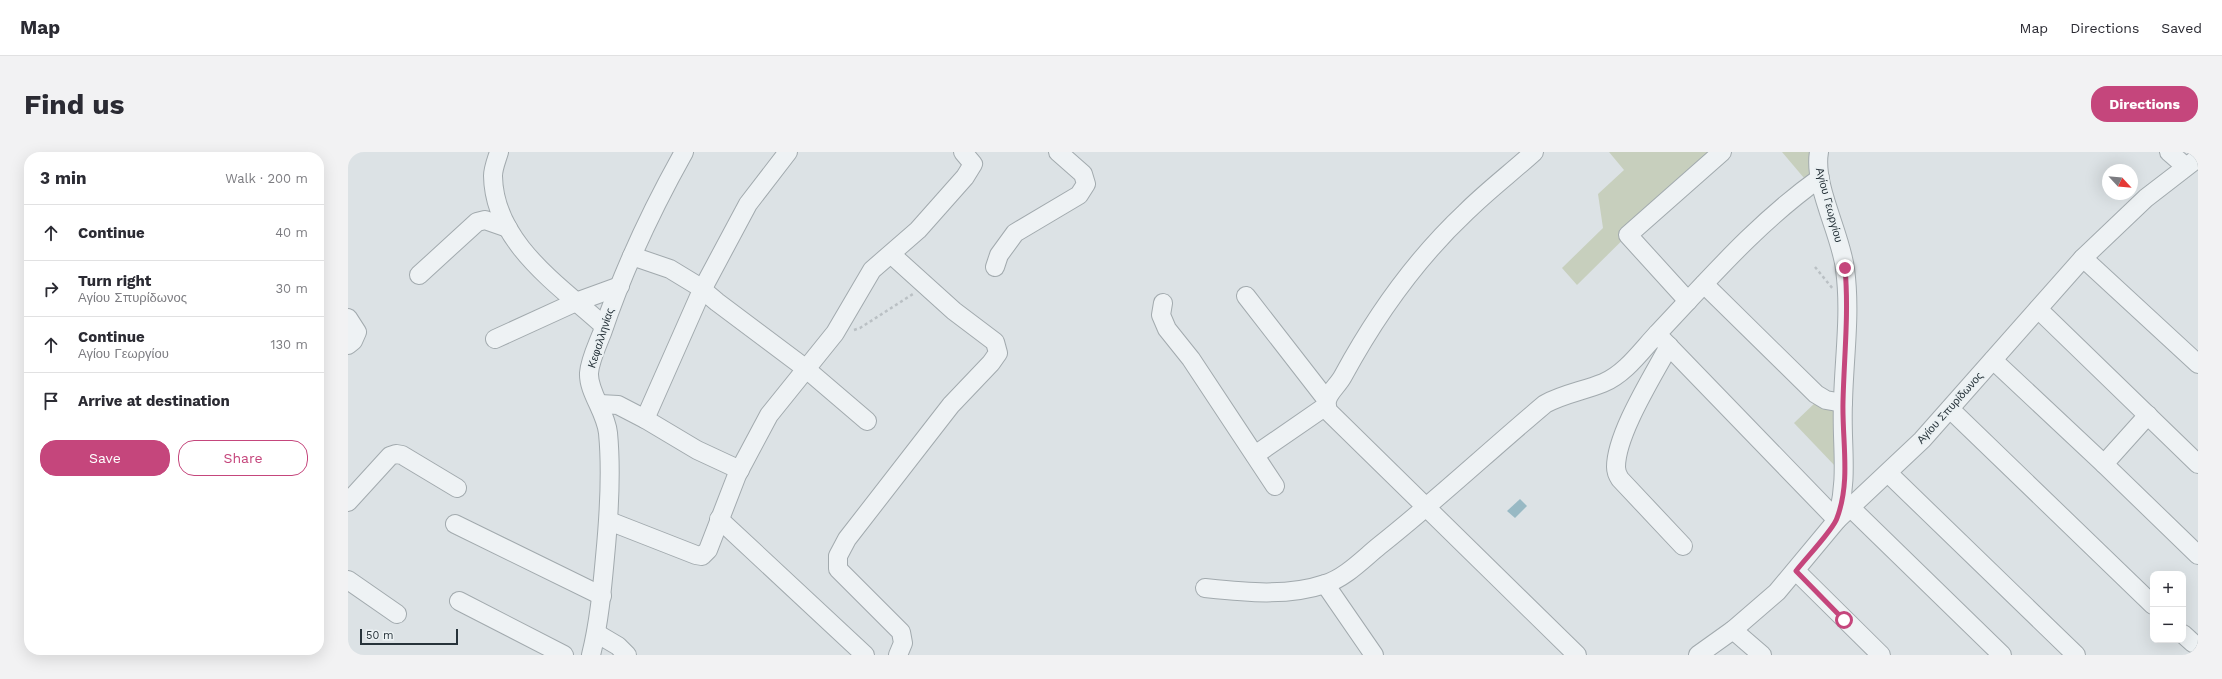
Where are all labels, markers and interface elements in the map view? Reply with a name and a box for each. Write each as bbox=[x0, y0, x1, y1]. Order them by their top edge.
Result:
text: Map bbox=[20, 16, 60, 39]
text: Map bbox=[2020, 20, 2048, 36]
text: Directions bbox=[2070, 20, 2139, 36]
text: Saved bbox=[2161, 20, 2202, 36]
button: Directions bbox=[2091, 86, 2198, 122]
text: Find us bbox=[24, 88, 124, 121]
north arrow bbox=[2102, 164, 2138, 200]
street label: Αγίου Γεωργίου bbox=[1813, 166, 1845, 244]
text: 3 min bbox=[40, 168, 86, 188]
text: Walk · 200 m bbox=[225, 171, 308, 186]
icon: ahead bbox=[40, 222, 62, 244]
text: Continue bbox=[78, 224, 145, 242]
text: 40 m bbox=[275, 225, 308, 240]
route end bbox=[1836, 259, 1854, 277]
text: Turn right bbox=[78, 272, 151, 290]
icon: right bbox=[40, 278, 62, 300]
text: 30 m bbox=[276, 281, 308, 296]
text: Αγίου Σπυρίδωνος bbox=[78, 290, 187, 305]
street label: Κεφαλληνίας bbox=[585, 306, 617, 370]
text: Continue bbox=[78, 328, 145, 346]
icon: ahead bbox=[40, 334, 62, 356]
text: 130 m bbox=[270, 337, 308, 352]
text: Αγίου Γεωργίου bbox=[78, 346, 169, 361]
street label: Αγίου Σπυρίδωνος bbox=[1914, 369, 1986, 447]
icon: arrive bbox=[40, 390, 62, 412]
text: Arrive at destination bbox=[78, 392, 230, 410]
button: Save bbox=[40, 440, 170, 476]
button: Share bbox=[178, 440, 308, 476]
map controls bbox=[2150, 571, 2186, 643]
button: + bbox=[2150, 571, 2186, 607]
button: − bbox=[2150, 607, 2186, 643]
route start bbox=[1835, 611, 1853, 629]
scale bar bbox=[360, 627, 458, 646]
text: 50 m bbox=[366, 629, 393, 642]

